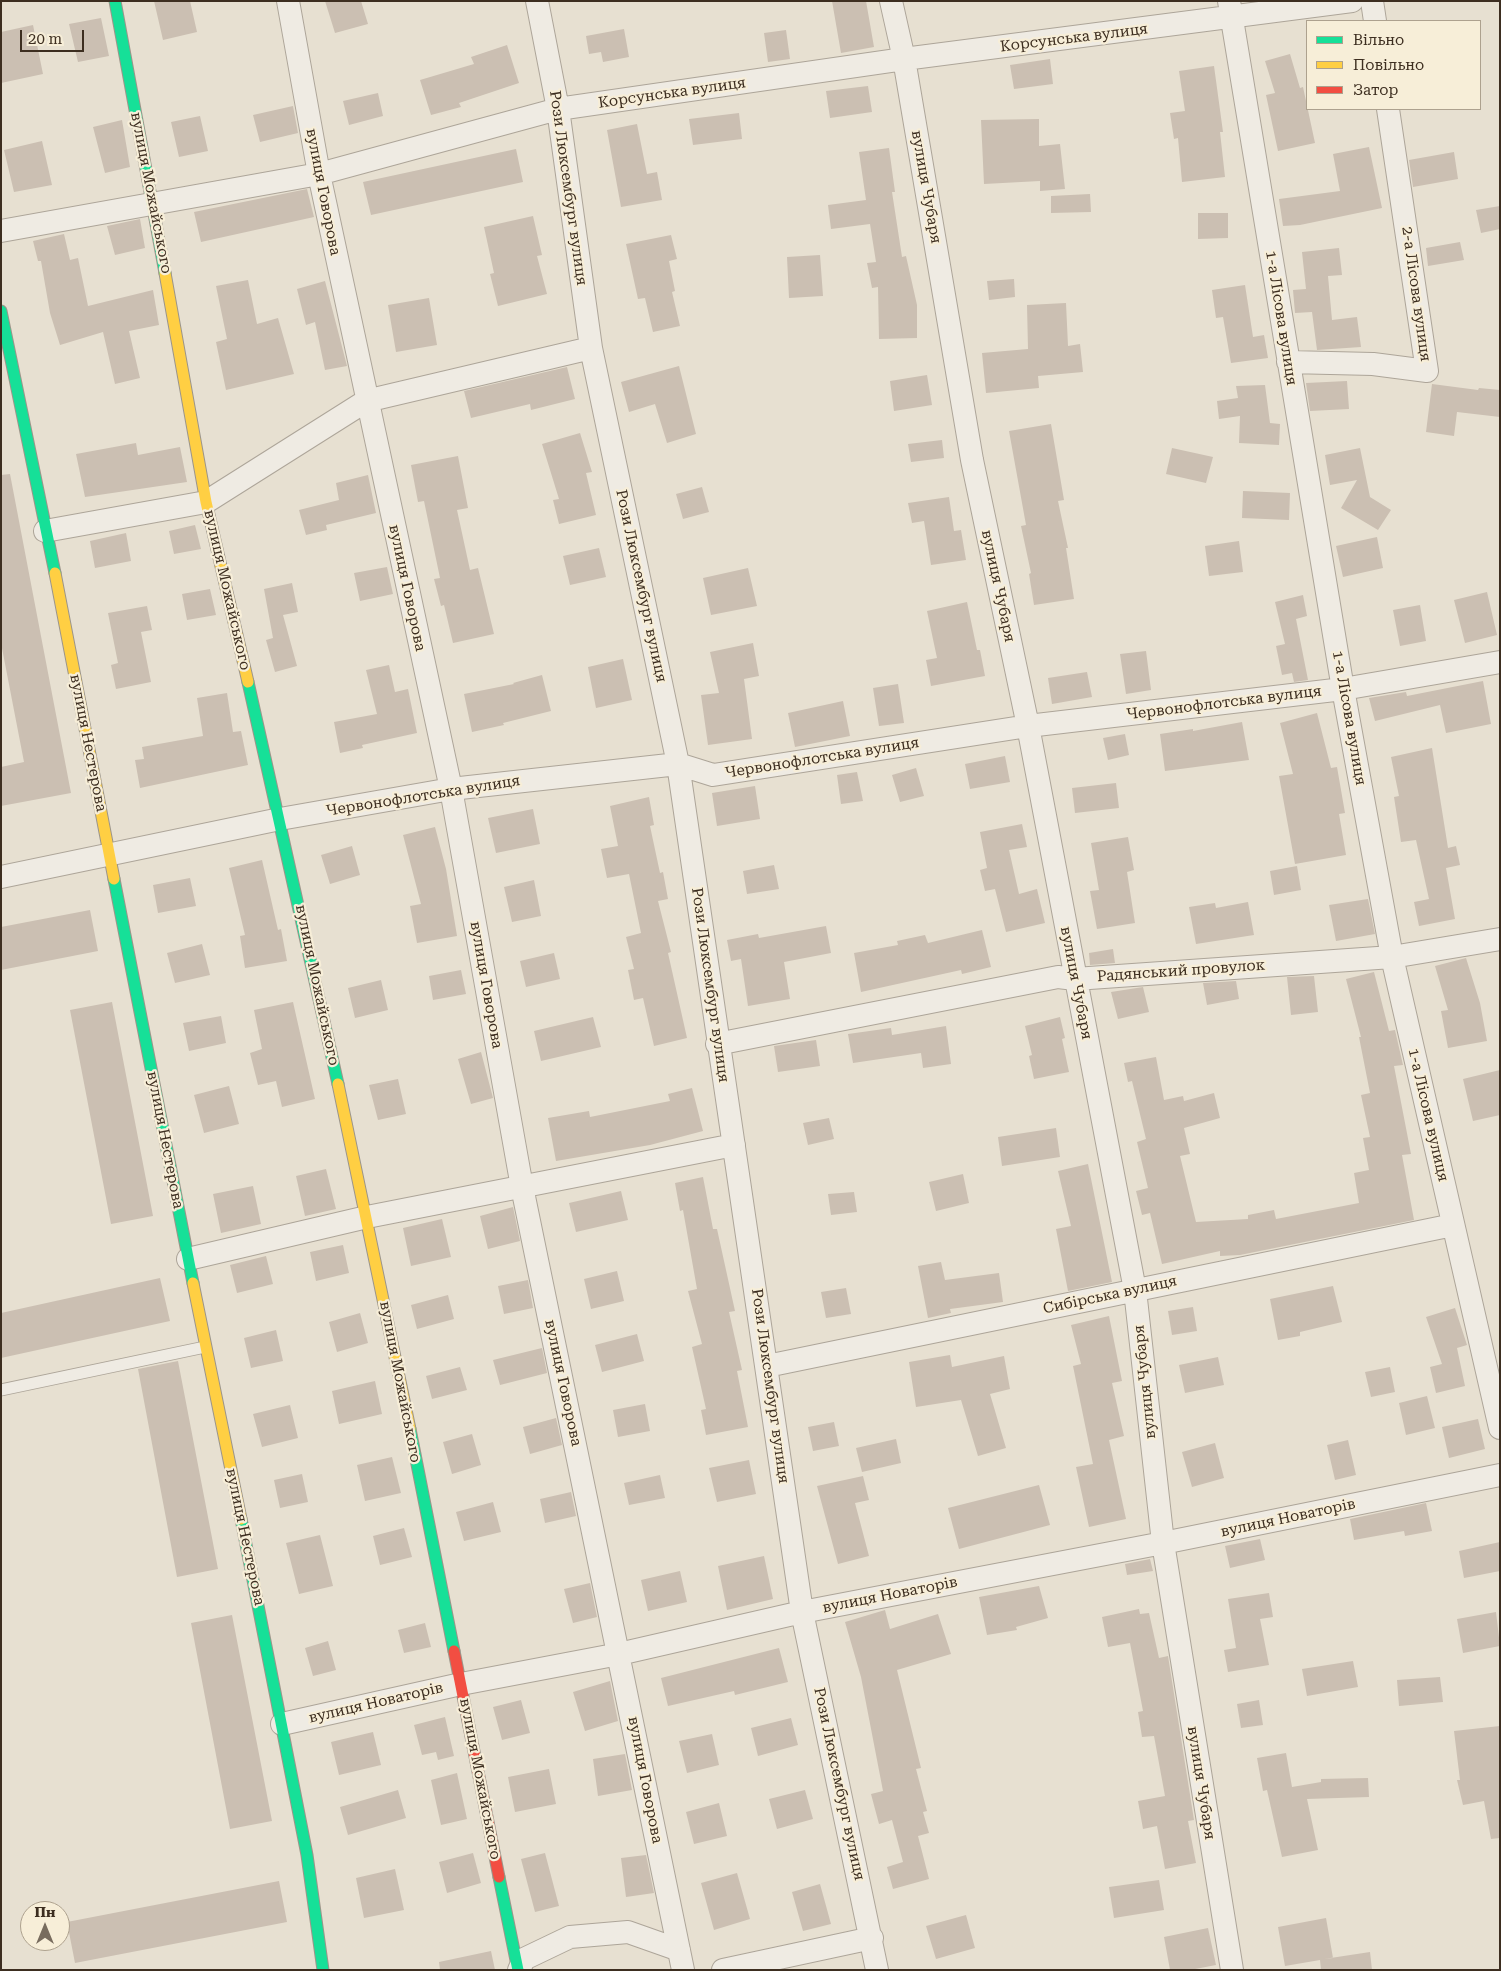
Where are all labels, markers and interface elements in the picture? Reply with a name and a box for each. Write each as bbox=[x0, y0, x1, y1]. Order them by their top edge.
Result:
scale bar bbox=[22, 20, 86, 52]
street label: Корсунська вулиця bbox=[999, 20, 1149, 56]
legend bbox=[1306, 20, 1481, 110]
text: 20 m bbox=[28, 30, 62, 48]
text: Вільно bbox=[1353, 31, 1404, 49]
text: Повільно bbox=[1353, 56, 1424, 74]
street label: Корсунська вулиця bbox=[597, 74, 747, 112]
text: Затор bbox=[1353, 81, 1398, 99]
street label: Рози Люксембург вулиця bbox=[545, 89, 591, 287]
street label: вулиця Можайського bbox=[127, 111, 175, 275]
street label: вулиця Говорова bbox=[302, 127, 344, 257]
street label: вулиця Чубаря bbox=[907, 129, 945, 245]
street label: 2-а Лісова вулиця bbox=[1398, 225, 1434, 363]
street label: 1-а Лісова вулиця bbox=[1261, 249, 1301, 387]
street label: Рози Люксембург вулиця bbox=[612, 488, 670, 684]
street label: вулиця Можайського bbox=[200, 508, 254, 672]
street label: вулиця Говорова bbox=[385, 523, 429, 653]
street label: вулиця Чубаря bbox=[977, 528, 1019, 644]
street label: 1-а Лісова вулиця bbox=[1328, 649, 1370, 787]
street label: вулиця Нестерова bbox=[66, 673, 110, 813]
street label: Червонофлотська вулиця bbox=[1125, 682, 1323, 724]
street label: Червонофлотська вулиця bbox=[724, 734, 920, 782]
street label: Червонофлотська вулиця bbox=[325, 772, 521, 820]
street label: Рози Люксембург вулиця bbox=[687, 886, 733, 1084]
street label: вулиця Можайського bbox=[291, 903, 343, 1067]
street label: вулиця Говорова bbox=[466, 920, 506, 1050]
street label: вулиця Чубаря bbox=[1056, 925, 1096, 1041]
street label: Радянський провулок bbox=[1096, 956, 1266, 986]
street label: 1-а Лісова вулиця bbox=[1404, 1047, 1452, 1183]
street label: вулиця Нестерова bbox=[143, 1070, 187, 1210]
street label: Сибірська вулиця bbox=[1041, 1272, 1179, 1318]
street label: Рози Люксембург вулиця bbox=[747, 1287, 793, 1485]
street label: вулиця Можайського bbox=[376, 1300, 424, 1464]
street label: вулиця Говорова bbox=[541, 1318, 585, 1448]
street label: вулиця Чубаря bbox=[1130, 1324, 1160, 1440]
street label: вулиця Нестерова bbox=[222, 1467, 268, 1607]
street label: вулиця Новаторів bbox=[1219, 1495, 1357, 1541]
street label: вулиця Новаторів bbox=[821, 1573, 959, 1617]
street label: вулиця Новаторів bbox=[307, 1679, 445, 1727]
street label: Рози Люксембург вулиця bbox=[810, 1686, 868, 1882]
street label: вулиця Можайського bbox=[456, 1697, 504, 1861]
street label: вулиця Говорова bbox=[624, 1715, 666, 1845]
street label: вулиця Чубаря bbox=[1183, 1725, 1219, 1841]
north arrow bbox=[20, 1901, 70, 1951]
text: Пн bbox=[35, 1904, 55, 1920]

